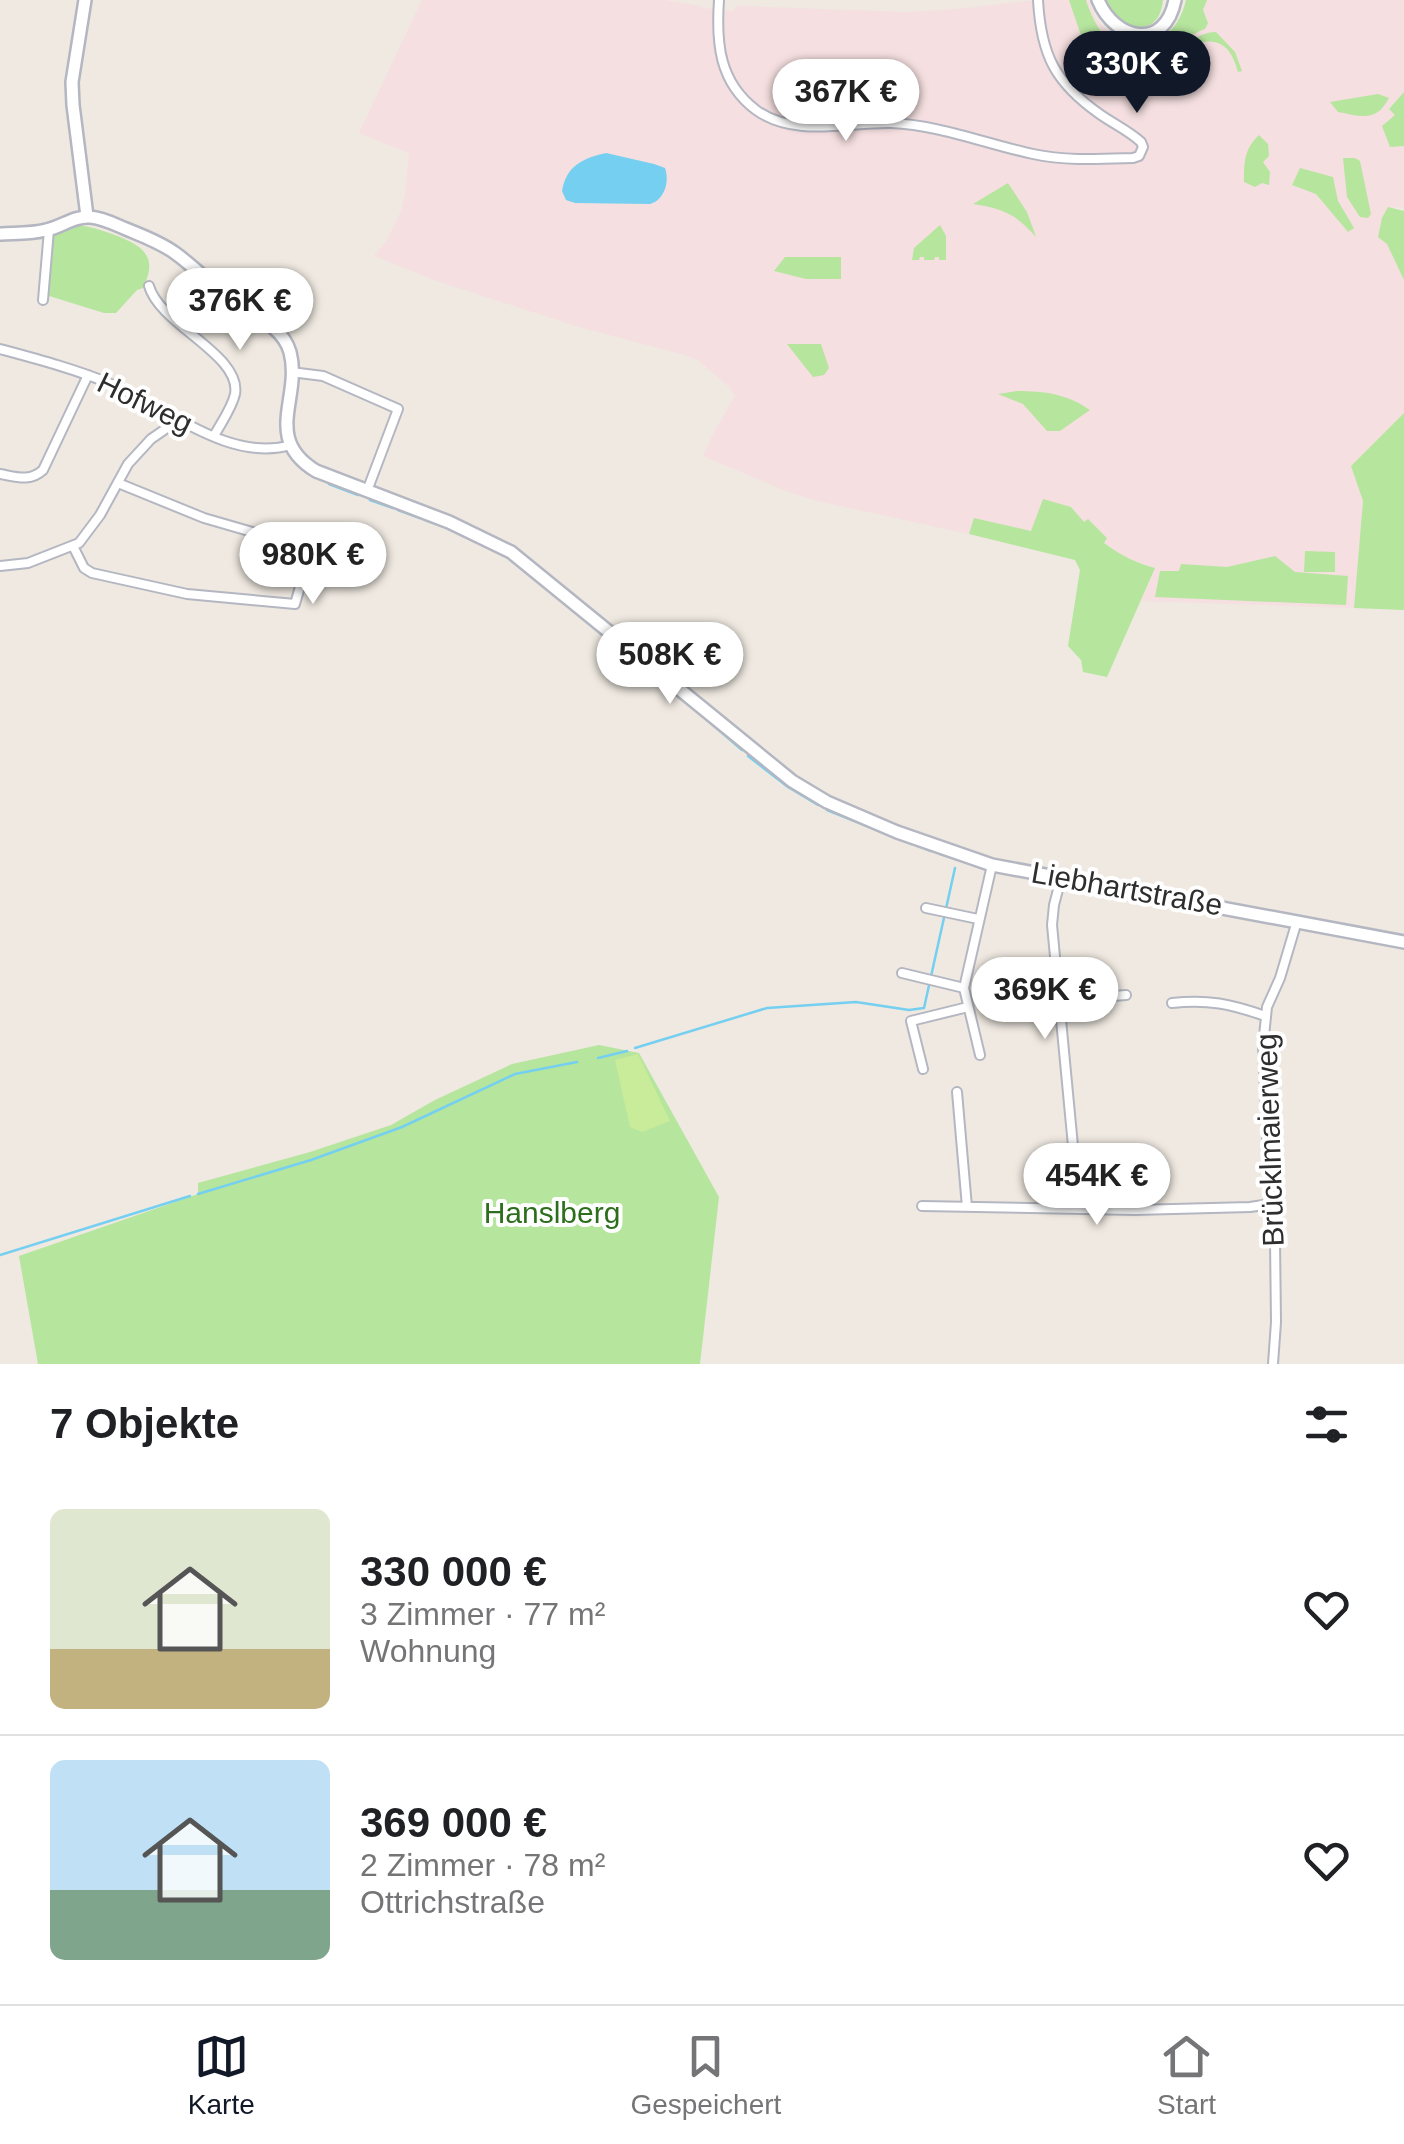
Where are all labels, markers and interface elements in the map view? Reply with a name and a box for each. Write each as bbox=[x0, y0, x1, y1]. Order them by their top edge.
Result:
pin: 330K € bbox=[1056, 31, 1218, 116]
text: 330K € bbox=[1085, 45, 1189, 81]
pin: 367K € bbox=[765, 59, 927, 144]
text: 367K € bbox=[794, 73, 898, 109]
pin: 376K € bbox=[159, 268, 321, 353]
text: 376K € bbox=[188, 282, 292, 318]
street label: Hofweg bbox=[92, 365, 198, 440]
pin: 980K € bbox=[232, 522, 394, 607]
text: 980K € bbox=[261, 536, 365, 572]
pin: 508K € bbox=[589, 622, 751, 707]
text: 508K € bbox=[618, 636, 722, 672]
street label: Liebhartstraße bbox=[1029, 855, 1225, 922]
pin: 369K € bbox=[964, 957, 1126, 1042]
text: 369K € bbox=[993, 971, 1097, 1007]
street label: Brücklmaierweg bbox=[1249, 1033, 1290, 1247]
pin: 454K € bbox=[1016, 1143, 1178, 1228]
text: 454K € bbox=[1045, 1157, 1149, 1193]
park label: Hanslberg bbox=[484, 1196, 620, 1229]
icon: filters bbox=[1299, 1397, 1354, 1452]
text: 7 Objekte bbox=[50, 1400, 239, 1447]
text: 330 000 € bbox=[360, 1548, 547, 1595]
icon: home bbox=[130, 1549, 250, 1669]
icon: heart bbox=[1299, 1582, 1354, 1637]
text: 3 Zimmer · 77 m² bbox=[360, 1596, 605, 1632]
text: Wohnung bbox=[360, 1633, 496, 1669]
text: 369 000 € bbox=[360, 1799, 547, 1846]
icon: home bbox=[130, 1800, 250, 1920]
icon: heart bbox=[1299, 1833, 1354, 1888]
text: 2 Zimmer · 78 m² bbox=[360, 1847, 605, 1883]
text: Ottrichstraße bbox=[360, 1884, 545, 1920]
tab: Karte bbox=[188, 2029, 255, 2121]
tab: Gespeichert bbox=[630, 2029, 781, 2121]
tab: Start bbox=[1157, 2029, 1216, 2121]

